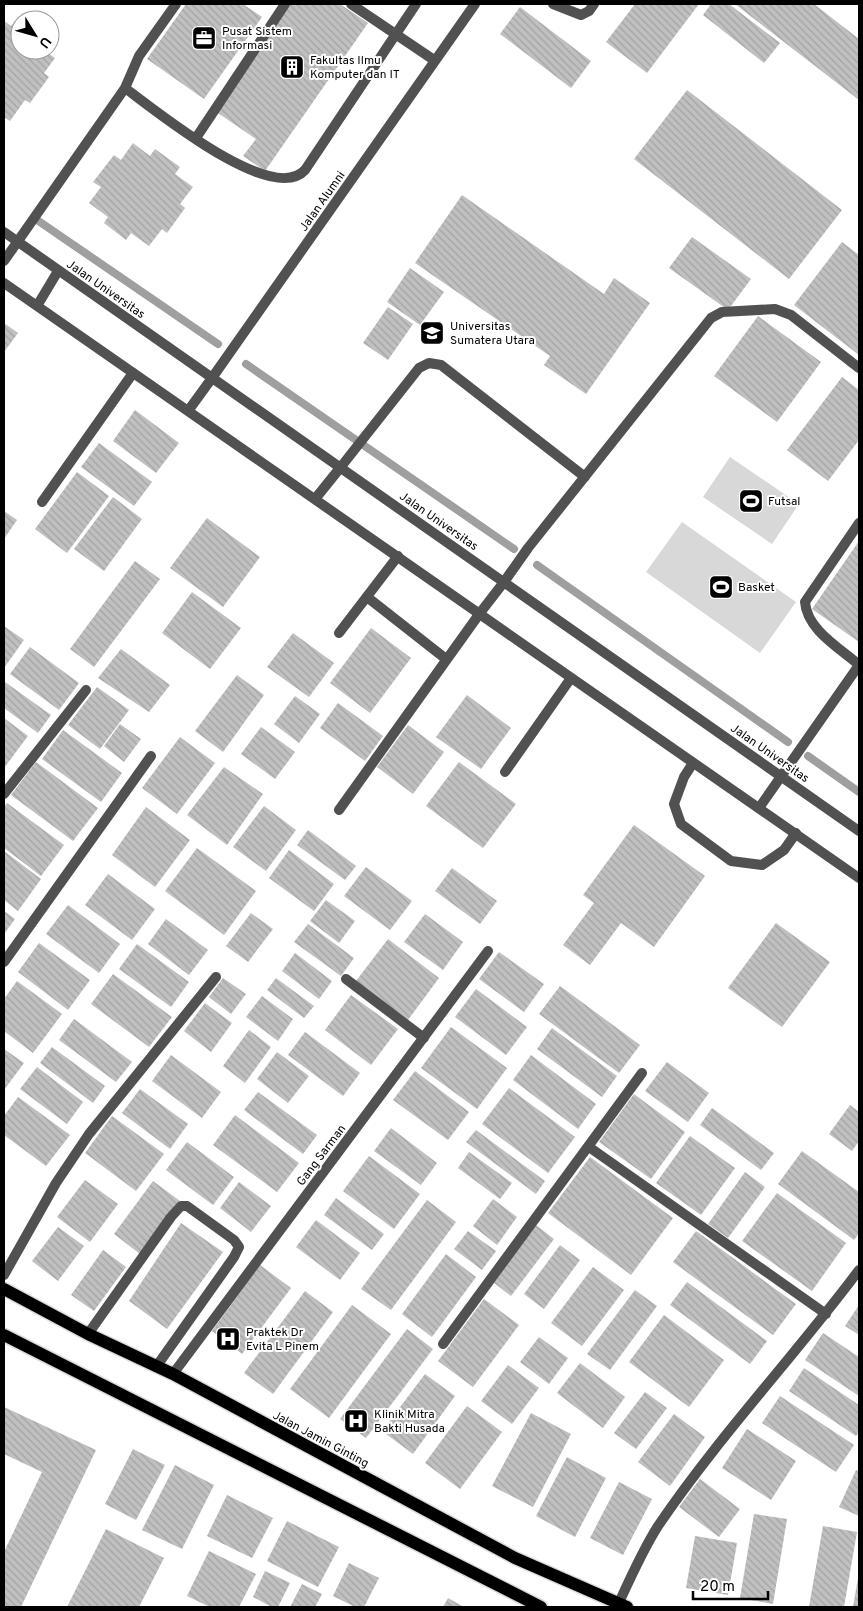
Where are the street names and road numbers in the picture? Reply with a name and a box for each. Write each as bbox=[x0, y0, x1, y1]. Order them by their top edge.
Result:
street label: Jalan Alumni bbox=[296, 168, 349, 235]
street label: Jalan Universitas bbox=[63, 257, 148, 323]
street label: Jalan Universitas bbox=[396, 489, 481, 555]
street label: Jalan Universitas bbox=[727, 721, 812, 787]
street label: Gang Sarman bbox=[293, 1122, 350, 1190]
street label: Jalan Jamin Ginting bbox=[270, 1408, 371, 1472]

